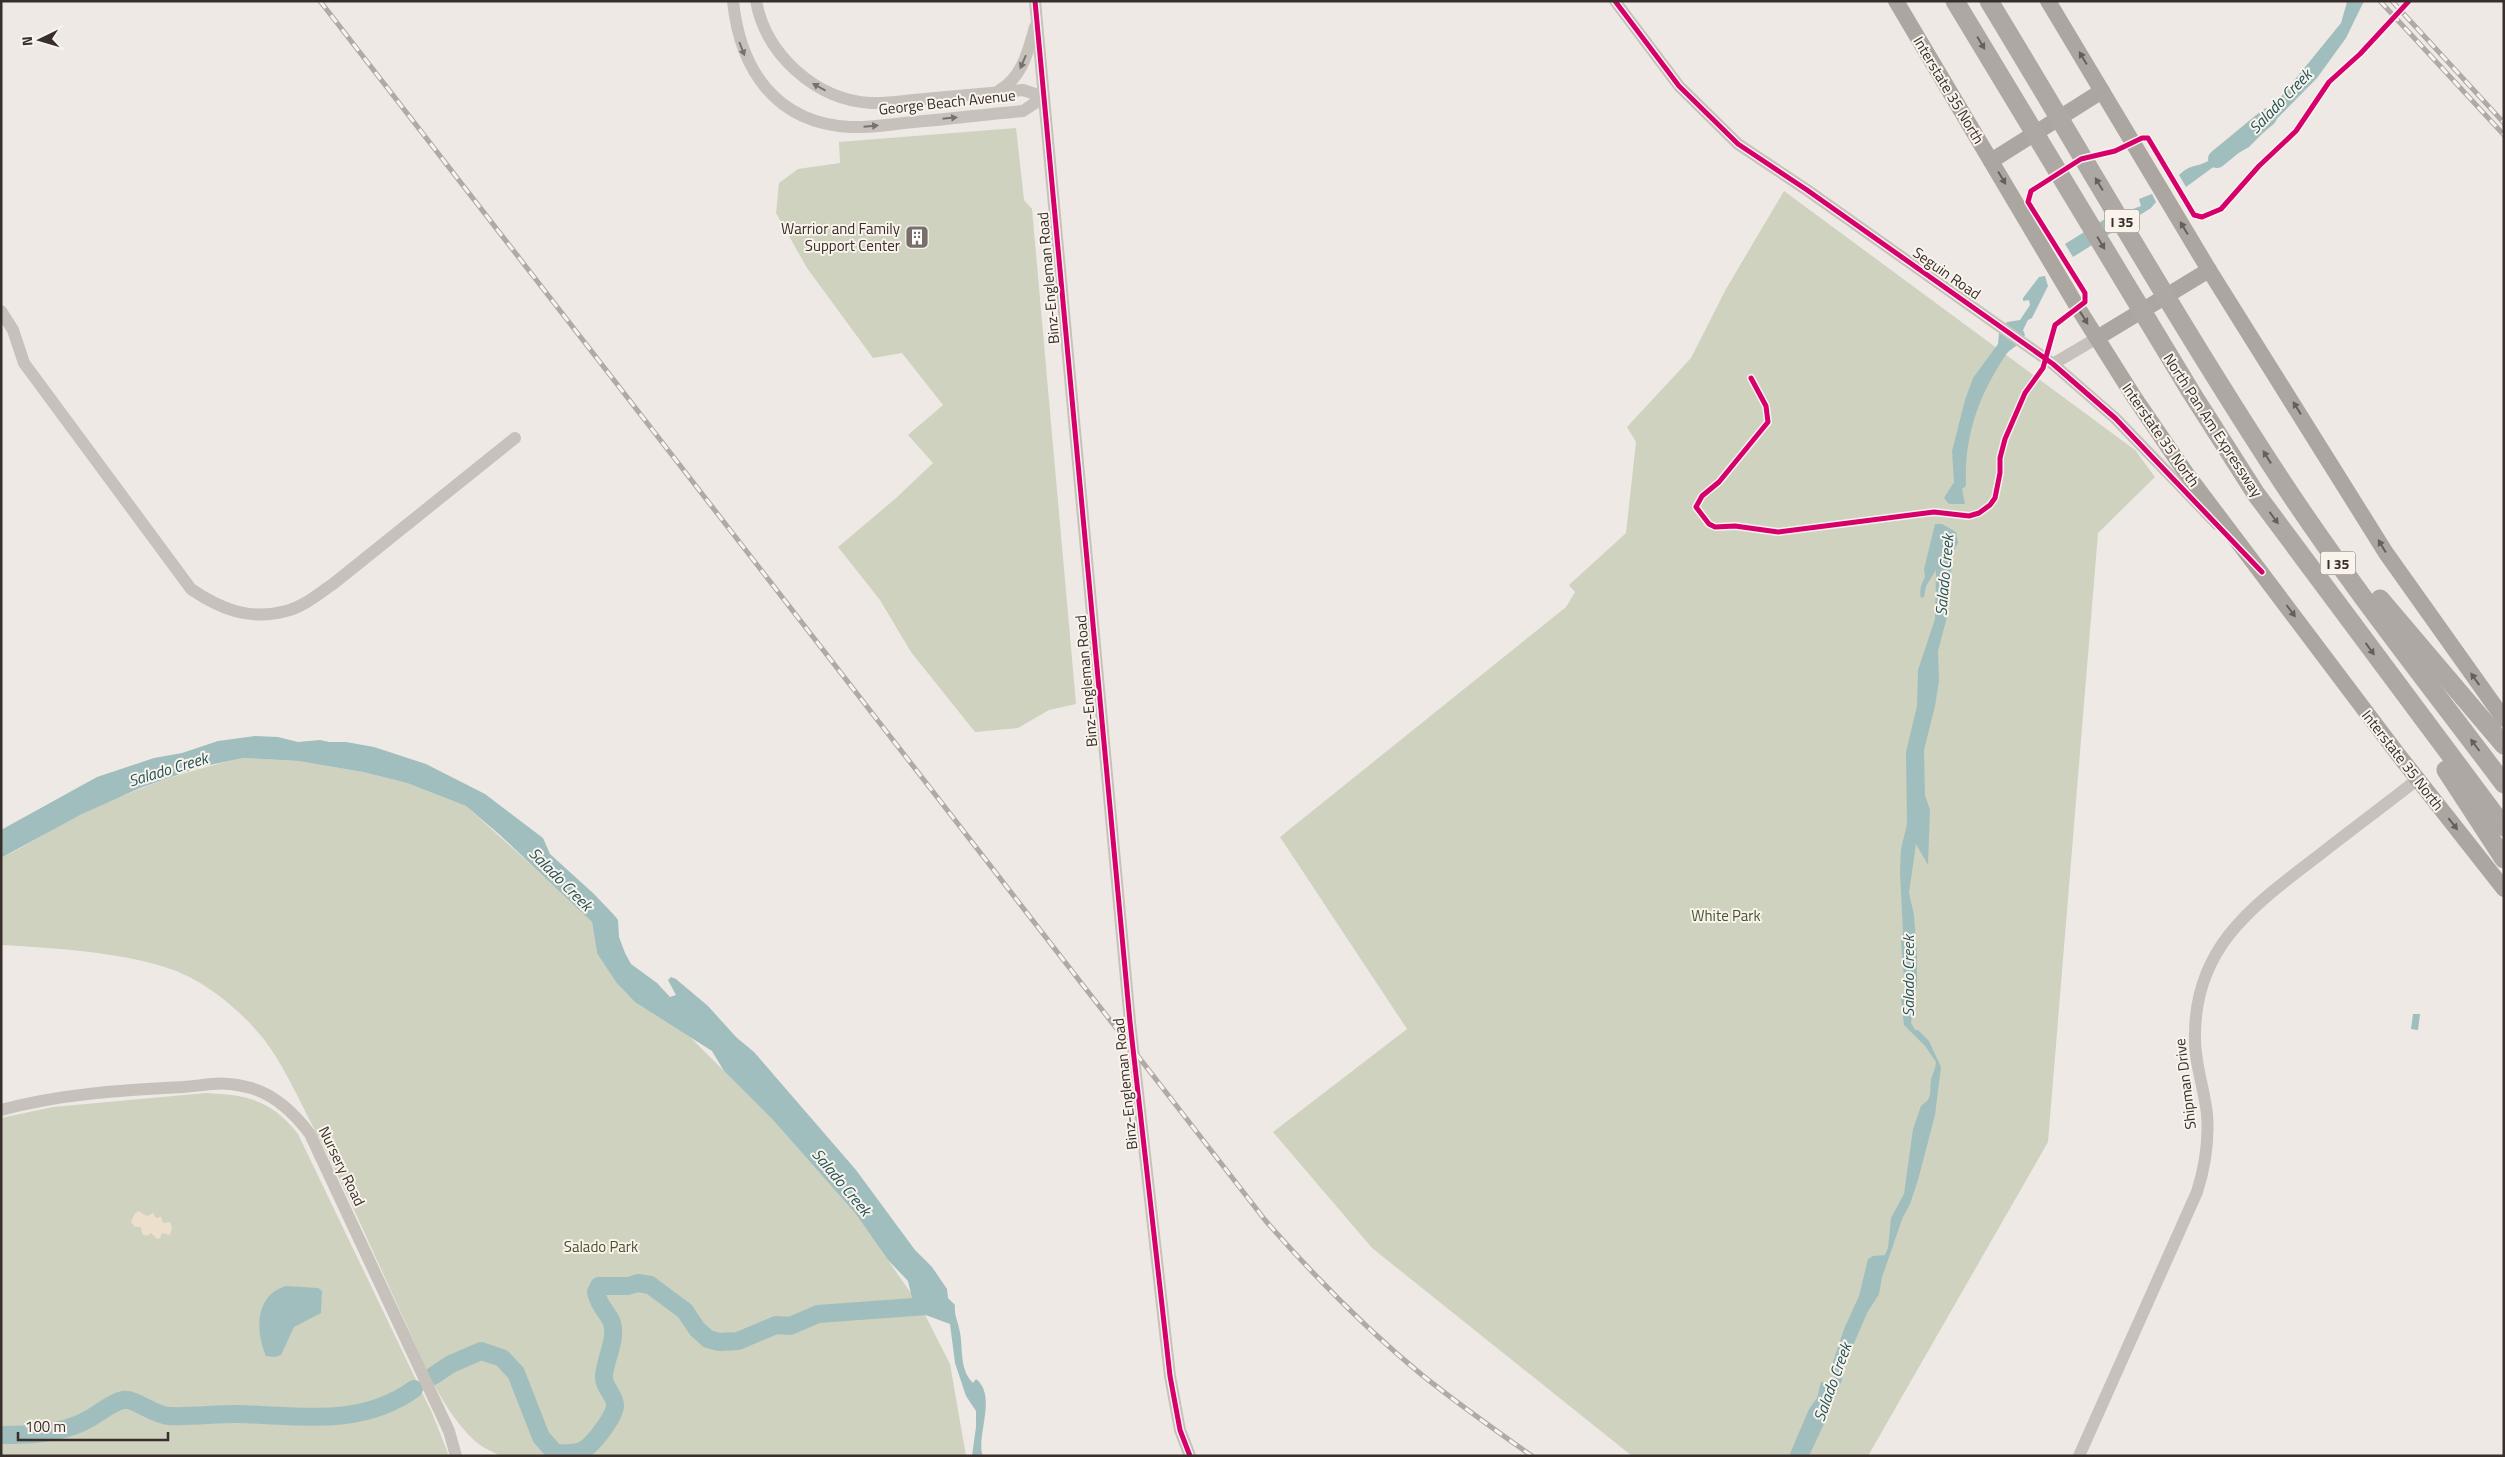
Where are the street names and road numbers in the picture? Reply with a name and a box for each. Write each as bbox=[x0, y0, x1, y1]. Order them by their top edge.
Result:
street label: Interstate 35 North bbox=[1908, 32, 1990, 148]
street label: George Beach Avenue bbox=[877, 83, 1017, 121]
road number: I 35 bbox=[2104, 210, 2140, 232]
street label: Binz-Engleman Road bbox=[1031, 211, 1065, 345]
street label: Seguin Road bbox=[1908, 241, 1986, 305]
street label: North Pan Am Expressway bbox=[2158, 348, 2268, 502]
street label: Interstate 35 North bbox=[2117, 378, 2205, 492]
road number: I 35 bbox=[2320, 552, 2356, 574]
street label: Binz-Engleman Road bbox=[1069, 614, 1103, 748]
street label: Interstate 35 North bbox=[2356, 705, 2450, 815]
street label: Binz-Engleman Road bbox=[1107, 1017, 1143, 1151]
street label: Shipman Drive bbox=[2168, 1037, 2202, 1131]
street label: Nursery Road bbox=[313, 1122, 371, 1210]

